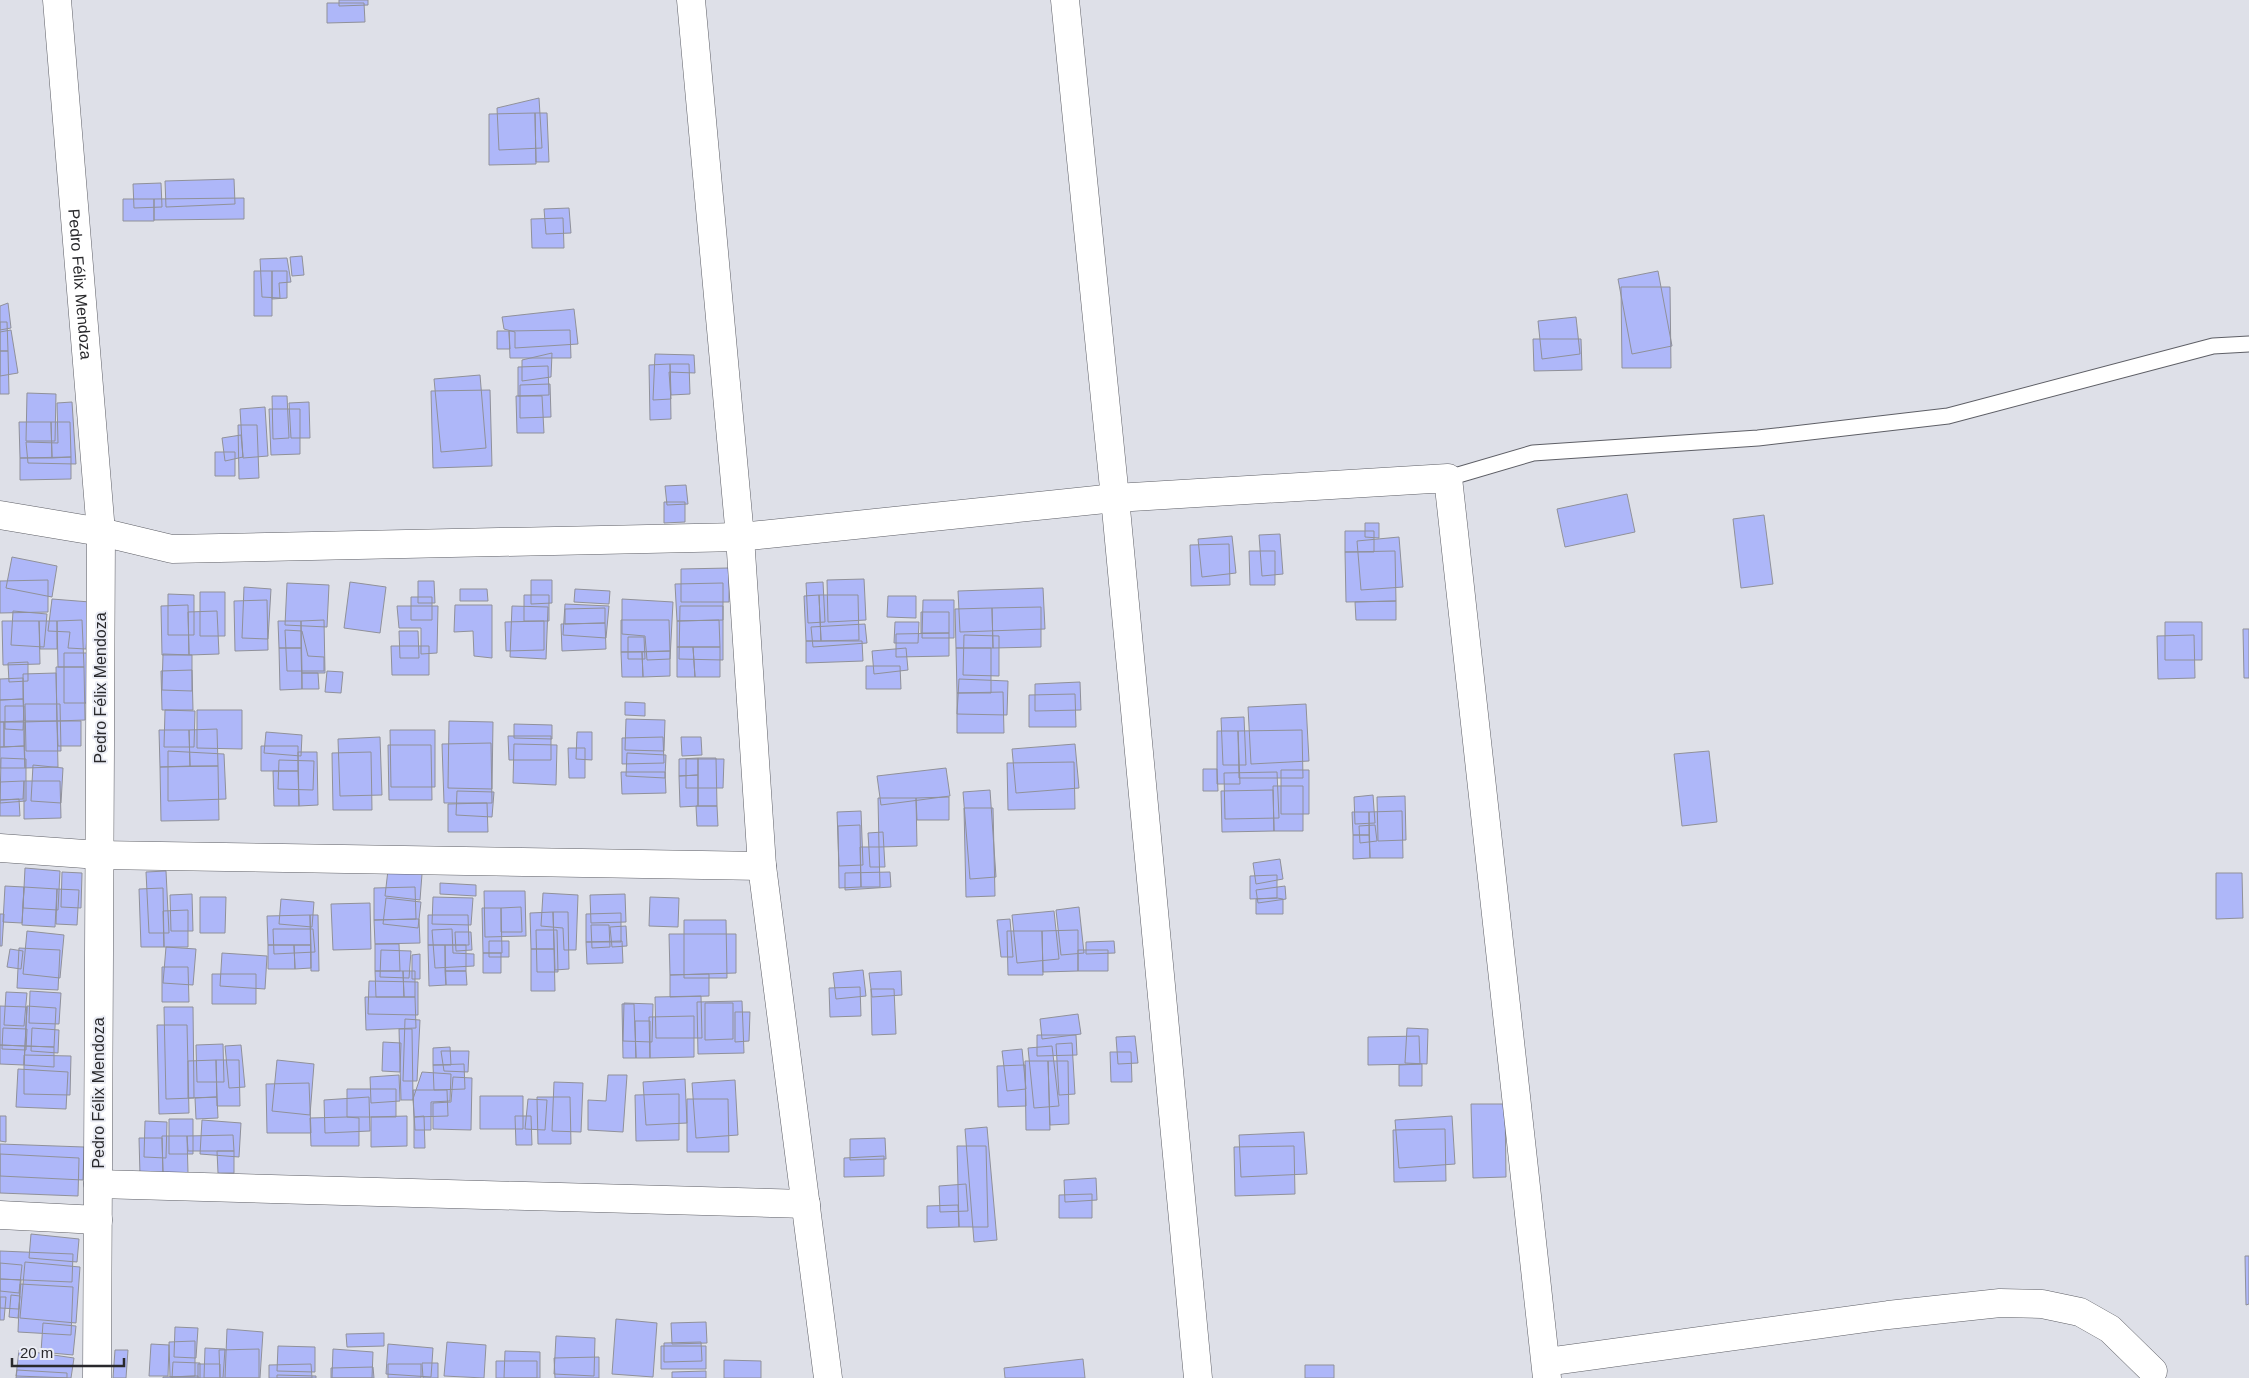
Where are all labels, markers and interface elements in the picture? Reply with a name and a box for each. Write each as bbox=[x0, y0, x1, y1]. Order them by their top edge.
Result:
street label: Pedro Félix Mendoza bbox=[66, 208, 95, 360]
street label: Pedro Félix Mendoza bbox=[92, 612, 109, 764]
street label: Pedro Félix Mendoza bbox=[90, 1017, 107, 1169]
scale bar bbox=[12, 1336, 125, 1368]
text: 20 m bbox=[20, 1344, 53, 1361]

